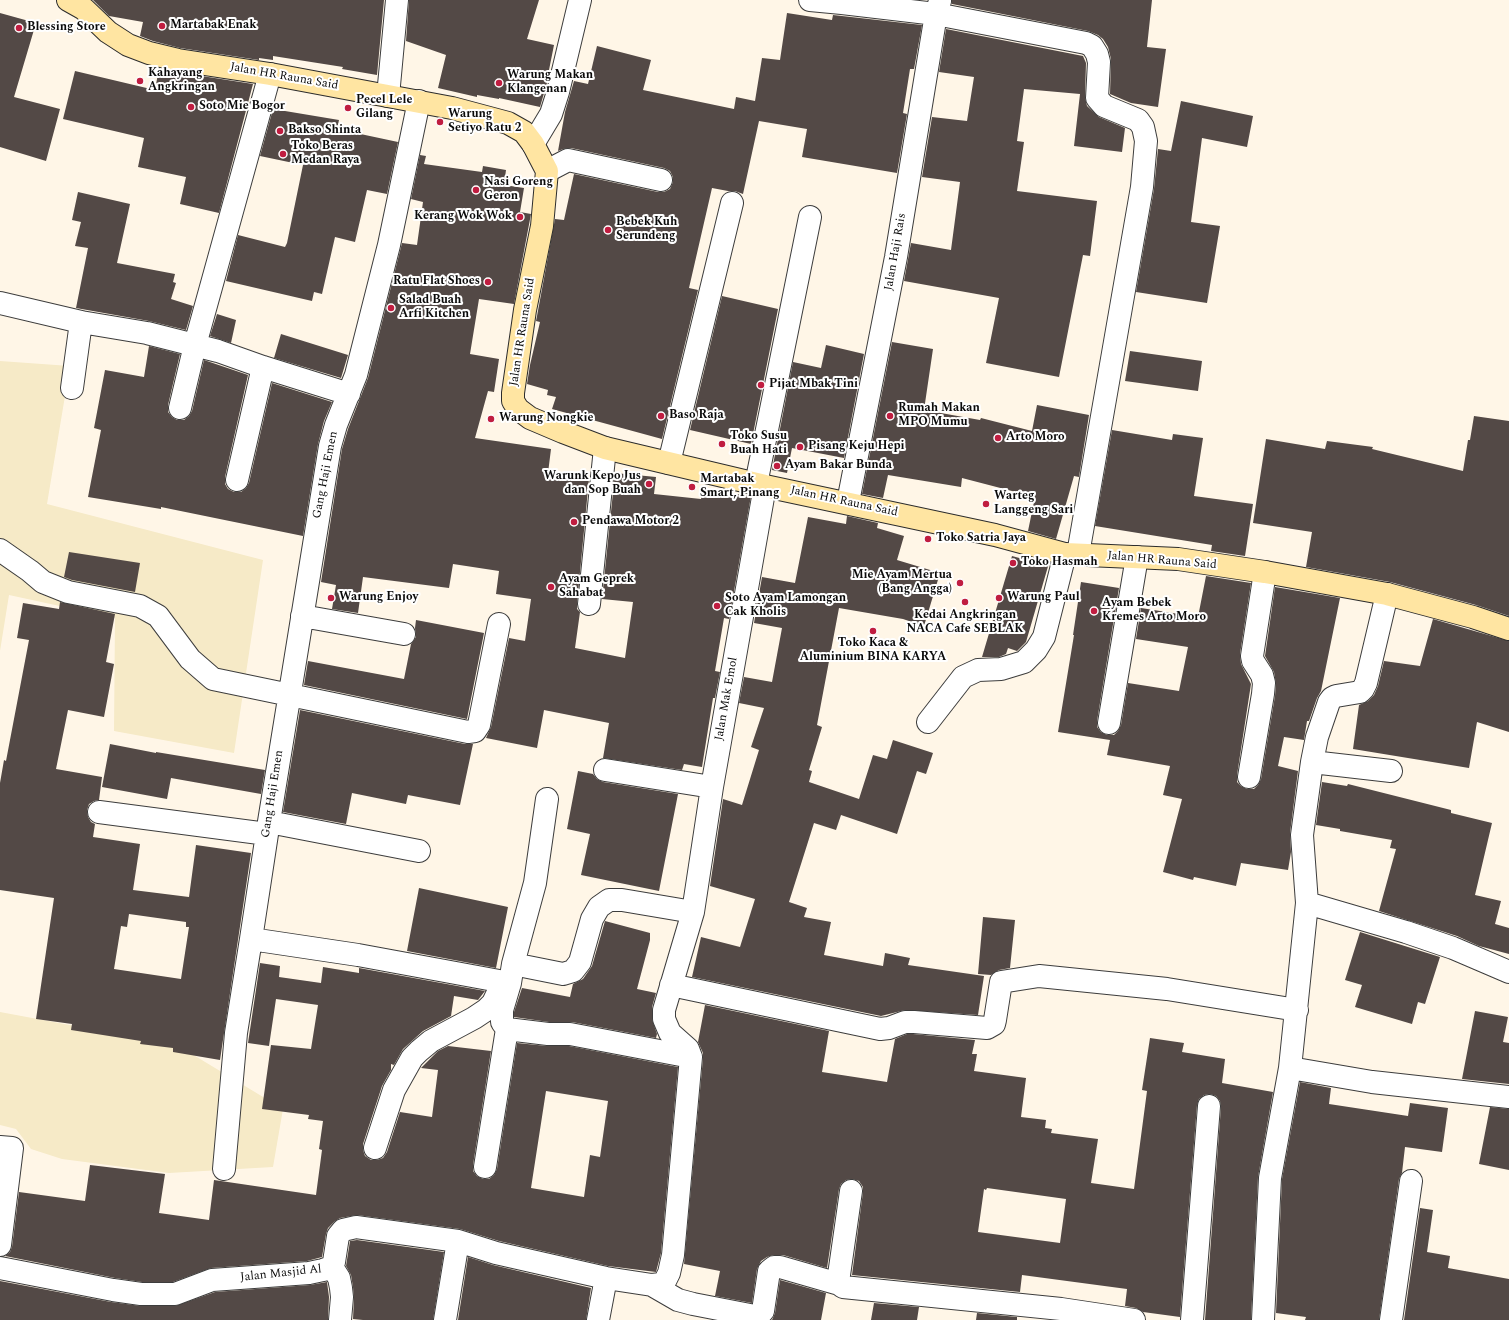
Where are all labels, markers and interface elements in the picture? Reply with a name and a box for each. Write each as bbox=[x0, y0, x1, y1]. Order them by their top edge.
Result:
place label: Martabak Enak bbox=[170, 19, 256, 33]
place label: Blessing Store bbox=[27, 21, 106, 35]
marker: Martabak Enak bbox=[157, 21, 167, 31]
marker: Blessing Store bbox=[14, 23, 24, 33]
street label: Jalan HR Rauna Said bbox=[229, 60, 339, 94]
place label: Kahayang Angkringan bbox=[148, 67, 215, 95]
place label: Warung Makan Klangenan bbox=[507, 69, 593, 97]
marker: Kahayang Angkringan bbox=[135, 76, 145, 86]
marker: Warung Makan Klangenan bbox=[494, 78, 504, 88]
place label: Pecel Lele Gilang bbox=[356, 94, 412, 122]
place label: Soto Mie Bogor bbox=[199, 100, 285, 114]
marker: Soto Mie Bogor bbox=[186, 102, 196, 112]
marker: Pecel Lele Gilang bbox=[343, 103, 353, 113]
place label: Warung Setiyo Ratu 2 bbox=[448, 108, 521, 136]
marker: Warung Setiyo Ratu 2 bbox=[435, 117, 445, 127]
place label: Bakso Shinta bbox=[288, 124, 361, 138]
marker: Bakso Shinta bbox=[275, 126, 285, 136]
place label: Toko Beras Medan Raya bbox=[291, 140, 359, 168]
marker: Toko Beras Medan Raya bbox=[278, 149, 288, 159]
place label: Nasi Goreng Geron bbox=[484, 176, 553, 204]
marker: Nasi Goreng Geron bbox=[471, 185, 481, 195]
place label: Kerang Wok Wok bbox=[414, 210, 512, 224]
marker: Kerang Wok Wok bbox=[515, 212, 525, 222]
street label: Jalan Haji Rais bbox=[882, 212, 910, 292]
place label: Bebek Kuh Serundeng bbox=[616, 216, 677, 244]
marker: Bebek Kuh Serundeng bbox=[603, 225, 613, 235]
place label: Ratu Flat Shoes bbox=[393, 275, 480, 289]
marker: Ratu Flat Shoes bbox=[483, 277, 493, 287]
street label: Jalan HR Rauna Said bbox=[507, 277, 539, 387]
place label: Salad Buah Arfi Kitchen bbox=[399, 294, 469, 322]
marker: Salad Buah Arfi Kitchen bbox=[386, 303, 396, 313]
place label: Pijat Mbak Tini bbox=[769, 378, 858, 392]
marker: Pijat Mbak Tini bbox=[756, 380, 766, 390]
place label: Rumah Makan MPO Mumu bbox=[898, 402, 980, 430]
place label: Baso Raja bbox=[669, 409, 724, 423]
marker: Baso Raja bbox=[656, 411, 666, 421]
marker: Rumah Makan MPO Mumu bbox=[885, 411, 895, 421]
place label: Warung Nongkie bbox=[499, 412, 593, 426]
marker: Warung Nongkie bbox=[486, 414, 496, 424]
street label: Gang Haji Emen bbox=[310, 430, 342, 520]
place label: Toko Susu Buah Hati bbox=[730, 430, 787, 458]
place label: Arto Moro bbox=[1006, 431, 1065, 445]
marker: Arto Moro bbox=[993, 433, 1003, 443]
marker: Toko Susu Buah Hati bbox=[717, 439, 727, 449]
place label: Pisang Keju Hepi bbox=[808, 440, 905, 454]
marker: Pisang Keju Hepi bbox=[795, 442, 805, 452]
place label: Ayam Bakar Bunda bbox=[785, 459, 892, 473]
marker: Ayam Bakar Bunda bbox=[772, 461, 782, 471]
place label: Warunk Kepo Jus dan Sop Buah bbox=[544, 470, 641, 498]
place label: Martabak Smart, Pinang bbox=[700, 473, 779, 501]
marker: Warunk Kepo Jus dan Sop Buah bbox=[644, 479, 654, 489]
marker: Martabak Smart, Pinang bbox=[687, 482, 697, 492]
street label: Jalan HR Rauna Said bbox=[789, 484, 899, 520]
place label: Warteg Langgeng Sari bbox=[994, 490, 1073, 518]
marker: Warteg Langgeng Sari bbox=[981, 499, 991, 509]
place label: Pendawa Motor 2 bbox=[582, 515, 679, 529]
marker: Pendawa Motor 2 bbox=[569, 517, 579, 527]
place label: Toko Satria Jaya bbox=[936, 532, 1026, 546]
marker: Toko Satria Jaya bbox=[923, 534, 933, 544]
street label: Jalan HR Rauna Said bbox=[1107, 549, 1217, 573]
place label: Toko Hasmah bbox=[1021, 556, 1098, 570]
marker: Toko Hasmah bbox=[1008, 558, 1018, 568]
place label: Mie Ayam Mertua (Bang Angga) bbox=[852, 569, 952, 597]
place label: Ayam Geprek Sahabat bbox=[559, 573, 634, 601]
marker: Mie Ayam Mertua (Bang Angga) bbox=[955, 578, 965, 588]
marker: Ayam Geprek Sahabat bbox=[546, 582, 556, 592]
place label: Warung Enjoy bbox=[339, 591, 418, 605]
place label: Warung Paul bbox=[1007, 591, 1080, 605]
place label: Soto Ayam Lamongan Cak Kholis bbox=[725, 592, 846, 620]
marker: Warung Enjoy bbox=[326, 593, 336, 603]
marker: Warung Paul bbox=[994, 593, 1004, 603]
marker: Kedai Angkringan NACA Cafe SEBLAK bbox=[960, 597, 970, 607]
place label: Ayam Bebek Kremes Arto Moro bbox=[1102, 597, 1206, 625]
marker: Soto Ayam Lamongan Cak Kholis bbox=[712, 601, 722, 611]
marker: Ayam Bebek Kremes Arto Moro bbox=[1089, 606, 1099, 616]
place label: Kedai Angkringan NACA Cafe SEBLAK bbox=[907, 609, 1023, 637]
marker: Toko Kaca & Aluminium BINA KARYA bbox=[868, 626, 878, 636]
place label: Toko Kaca & Aluminium BINA KARYA bbox=[800, 637, 946, 665]
street label: Jalan Mak Emol bbox=[713, 656, 741, 742]
street label: Gang Haji Emen bbox=[259, 749, 287, 839]
street label: Jalan Masjid Al bbox=[240, 1263, 322, 1285]

